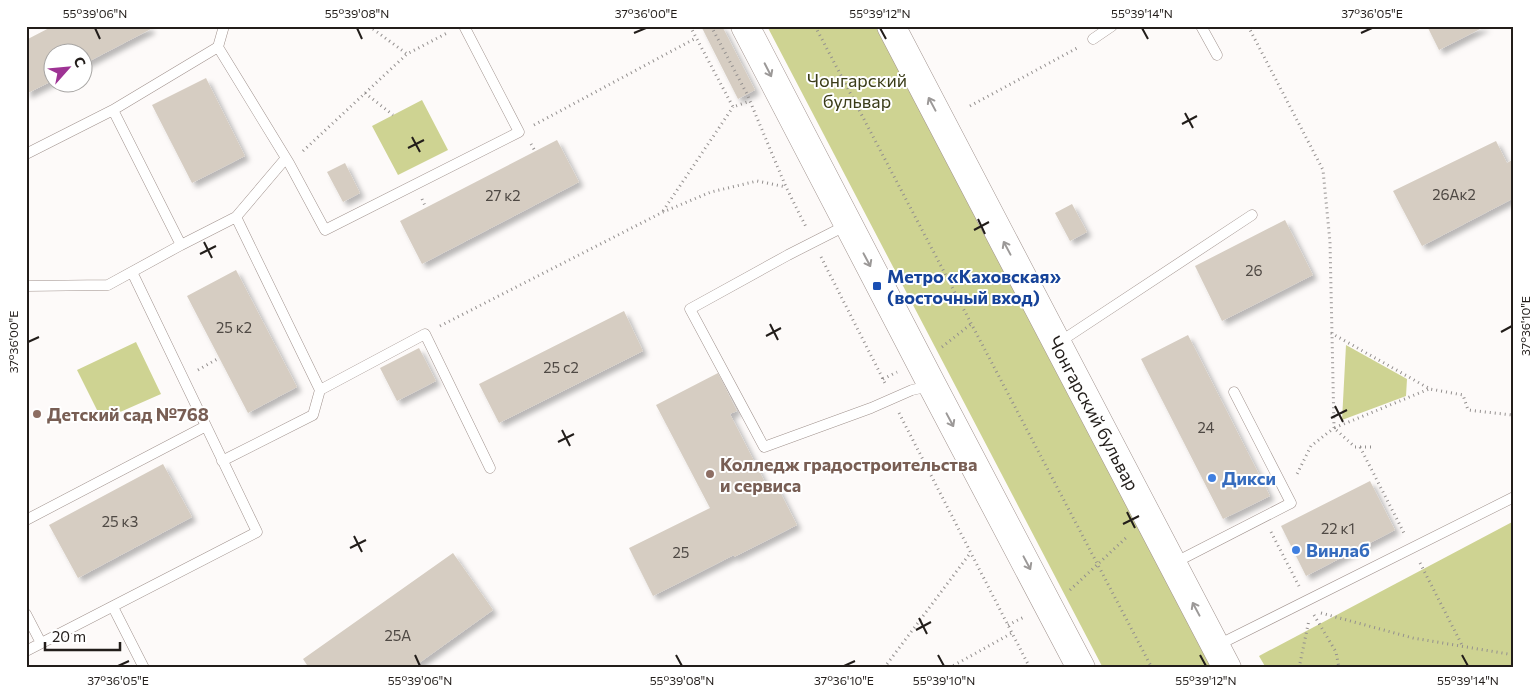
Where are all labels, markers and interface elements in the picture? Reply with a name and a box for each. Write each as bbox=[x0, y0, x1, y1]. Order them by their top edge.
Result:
text: 55°39'06"N bbox=[63, 6, 127, 20]
text: 55°39'08"N bbox=[325, 6, 389, 20]
text: 37°36'00"E bbox=[615, 6, 677, 20]
text: 55°39'12"N bbox=[849, 6, 911, 20]
text: 55°39'14"N bbox=[1111, 6, 1173, 20]
text: 37°36'05"E bbox=[1341, 6, 1403, 20]
north arrow bbox=[42, 42, 92, 92]
text: С bbox=[70, 54, 90, 70]
one-way arrow bbox=[763, 62, 773, 77]
park label: Чонгарский бульвар bbox=[807, 69, 907, 112]
one-way arrow bbox=[927, 97, 936, 112]
house number: 26Ак2 bbox=[1432, 185, 1476, 203]
house number: 27 к2 bbox=[485, 186, 521, 204]
one-way arrow bbox=[1002, 241, 1011, 256]
one-way arrow bbox=[862, 253, 872, 268]
house number: 26 bbox=[1245, 261, 1263, 279]
place label: Метро «Каховская» (восточный вход) bbox=[887, 265, 1061, 308]
marker: Метро «Каховская» (восточный вход) bbox=[871, 280, 883, 292]
text: 37°36'10"E bbox=[1518, 296, 1532, 356]
text: 37°36'00"E bbox=[6, 311, 20, 373]
house number: 25 к2 bbox=[216, 318, 252, 336]
street label: Чонгарский бульвар bbox=[1044, 332, 1144, 494]
house number: 25 с2 bbox=[543, 358, 579, 376]
place label: Детский сад №768 bbox=[47, 403, 209, 425]
marker: Детский сад №768 bbox=[31, 408, 43, 420]
one-way arrow bbox=[946, 412, 955, 427]
house number: 24 bbox=[1197, 418, 1215, 436]
place label: Колледж градостроительства и сервиса bbox=[720, 453, 977, 496]
place label: Дикси bbox=[1222, 467, 1276, 489]
marker: Колледж градостроительства и сервиса bbox=[704, 468, 716, 480]
marker: Дикси bbox=[1206, 472, 1218, 484]
house number: 25 к3 bbox=[102, 512, 138, 530]
house number: 22 к1 bbox=[1321, 519, 1355, 537]
place label: Винлаб bbox=[1306, 539, 1370, 561]
house number: 25 bbox=[673, 543, 689, 561]
marker: Винлаб bbox=[1290, 544, 1302, 556]
one-way arrow bbox=[1022, 556, 1032, 571]
one-way arrow bbox=[1191, 602, 1200, 617]
scale bar bbox=[45, 619, 120, 651]
house number: 25А bbox=[385, 626, 411, 644]
text: 20 m bbox=[52, 627, 86, 645]
text: 37°36'05"E bbox=[87, 673, 149, 687]
text: 55°39'06"N bbox=[388, 673, 452, 687]
text: 55°39'08"N bbox=[650, 673, 714, 687]
text: 37°36'10"E bbox=[814, 673, 874, 687]
text: 55°39'10"N bbox=[913, 673, 975, 687]
text: 55°39'12"N bbox=[1175, 673, 1237, 687]
text: 55°39'14"N bbox=[1437, 673, 1499, 687]

